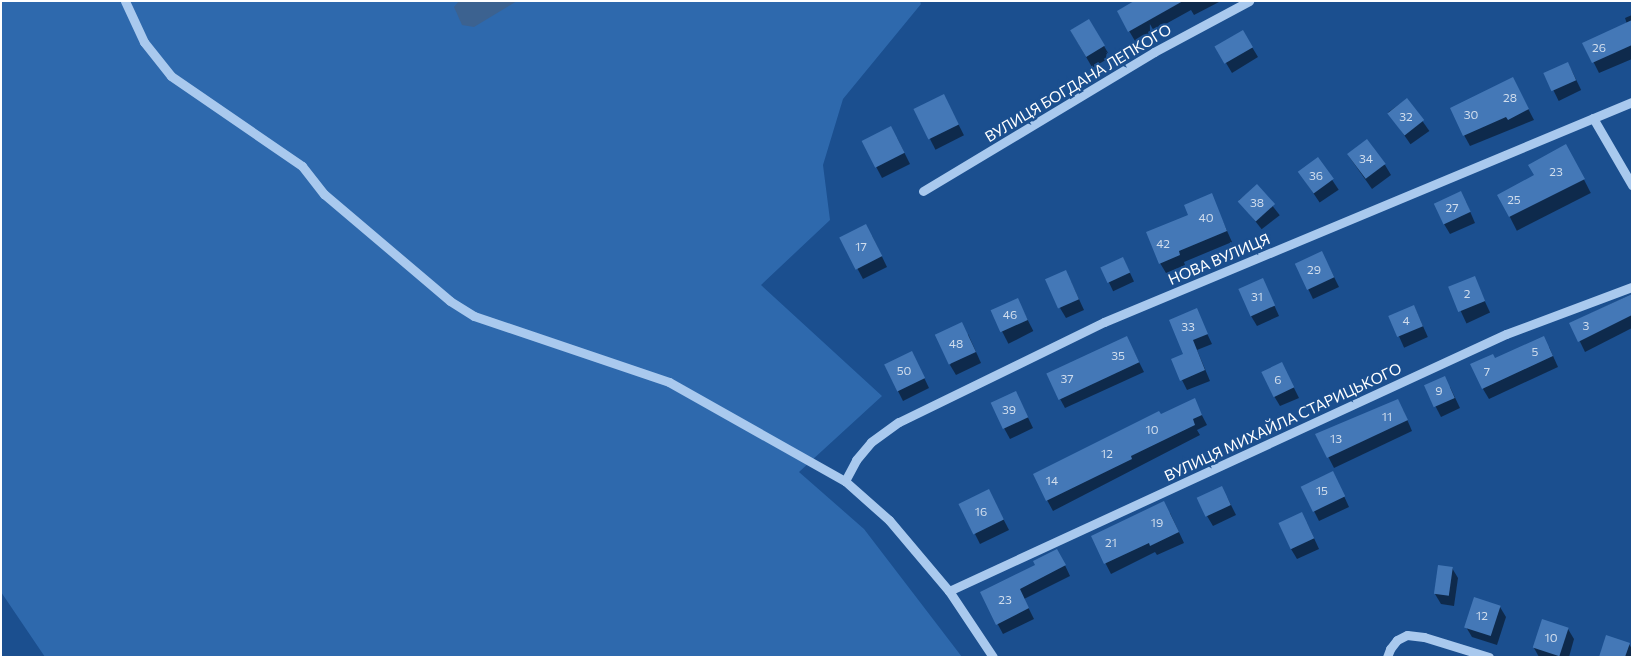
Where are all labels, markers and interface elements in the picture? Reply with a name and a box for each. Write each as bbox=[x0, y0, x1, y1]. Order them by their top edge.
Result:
street label: ВУЛИЦЯ БОГДАНА ЛЕПКОГО bbox=[981, 20, 1175, 146]
house number: 26 bbox=[1592, 41, 1606, 55]
house number: 28 bbox=[1503, 91, 1517, 105]
house number: 30 bbox=[1464, 108, 1478, 122]
house number: 32 bbox=[1399, 110, 1413, 124]
house number: 34 bbox=[1359, 152, 1373, 166]
house number: 23 bbox=[1549, 165, 1563, 179]
house number: 36 bbox=[1309, 169, 1323, 183]
house number: 25 bbox=[1507, 193, 1521, 207]
house number: 38 bbox=[1250, 196, 1264, 210]
house number: 27 bbox=[1446, 201, 1458, 215]
house number: 40 bbox=[1198, 211, 1214, 225]
street label: НОВА ВУЛИЦЯ bbox=[1165, 229, 1273, 289]
house number: 42 bbox=[1156, 237, 1170, 251]
house number: 17 bbox=[855, 240, 867, 254]
house number: 29 bbox=[1307, 263, 1321, 277]
house number: 2 bbox=[1464, 287, 1470, 301]
house number: 31 bbox=[1251, 290, 1263, 304]
house number: 46 bbox=[1003, 308, 1017, 322]
house number: 4 bbox=[1402, 314, 1410, 328]
house number: 3 bbox=[1583, 319, 1589, 333]
house number: 33 bbox=[1181, 320, 1195, 334]
house number: 48 bbox=[949, 337, 963, 351]
house number: 5 bbox=[1532, 345, 1538, 359]
house number: 35 bbox=[1111, 349, 1125, 363]
street label: ВУЛИЦЯ МИХАЙЛА СТАРИЦЬКОГО bbox=[1161, 359, 1405, 485]
house number: 50 bbox=[897, 364, 911, 378]
house number: 7 bbox=[1484, 365, 1490, 379]
house number: 37 bbox=[1060, 372, 1074, 386]
house number: 6 bbox=[1274, 373, 1282, 387]
house number: 9 bbox=[1435, 384, 1443, 398]
house number: 39 bbox=[1002, 403, 1016, 417]
house number: 11 bbox=[1382, 410, 1392, 424]
house number: 10 bbox=[1146, 423, 1158, 437]
house number: 13 bbox=[1330, 432, 1342, 446]
house number: 12 bbox=[1101, 447, 1113, 461]
house number: 14 bbox=[1046, 474, 1058, 488]
house number: 15 bbox=[1316, 484, 1328, 498]
house number: 16 bbox=[975, 505, 987, 519]
house number: 19 bbox=[1151, 516, 1163, 530]
house number: 21 bbox=[1105, 536, 1117, 550]
house number: 23 bbox=[998, 593, 1012, 607]
house number: 12 bbox=[1476, 609, 1488, 623]
house number: 10 bbox=[1545, 631, 1557, 645]

